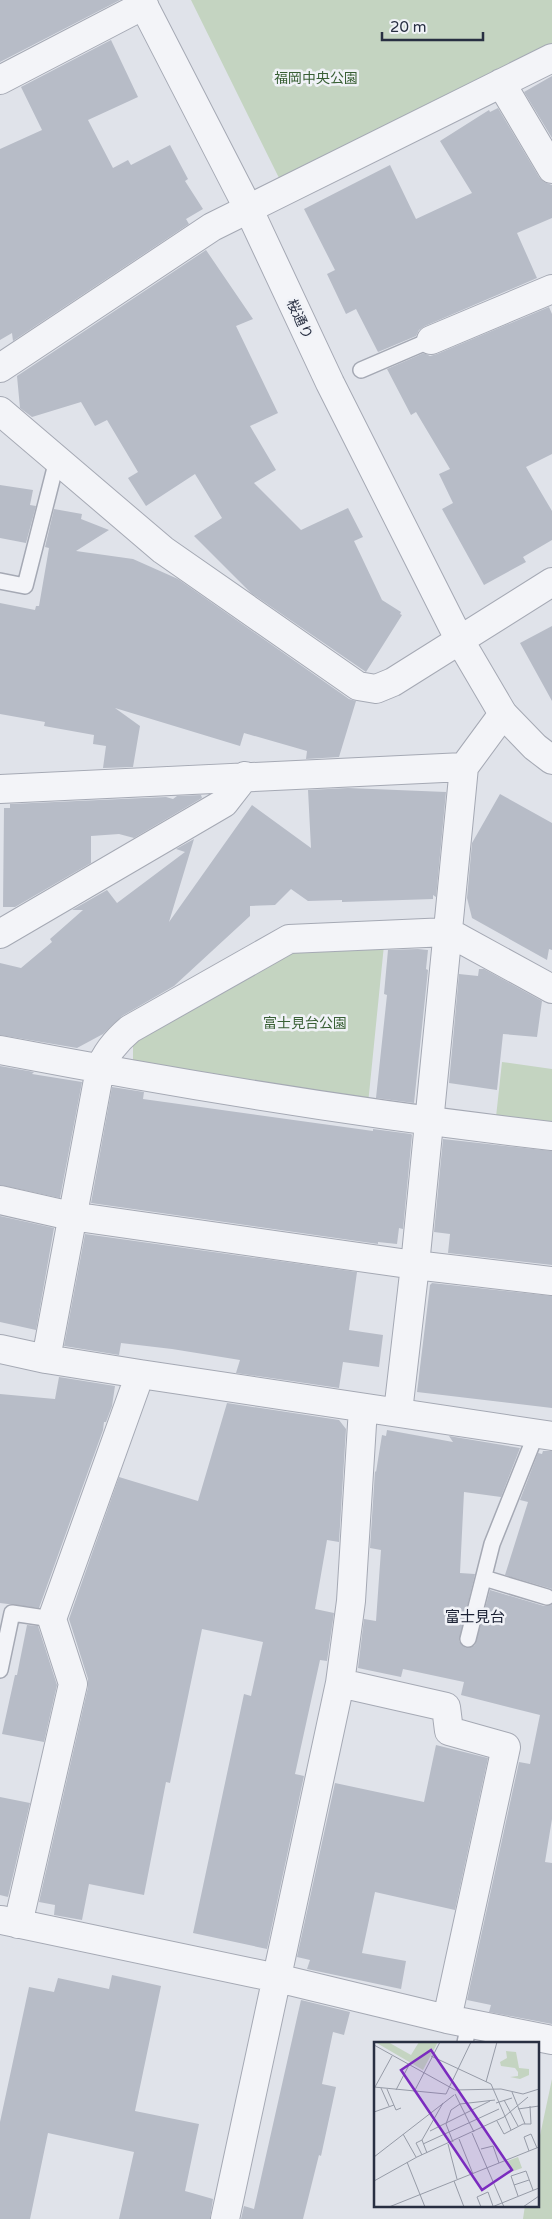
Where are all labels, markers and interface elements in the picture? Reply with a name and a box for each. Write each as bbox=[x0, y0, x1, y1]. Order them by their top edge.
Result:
scale bar bbox=[382, 10, 483, 42]
text: 20 m bbox=[390, 18, 427, 36]
park label: 福岡中央公園 bbox=[274, 70, 358, 87]
street label: 桜通り bbox=[283, 297, 316, 342]
park label: 富士見台公園 bbox=[263, 1015, 347, 1032]
district label: 富士見台 bbox=[445, 1608, 505, 1626]
inset map bbox=[374, 2042, 540, 2206]

